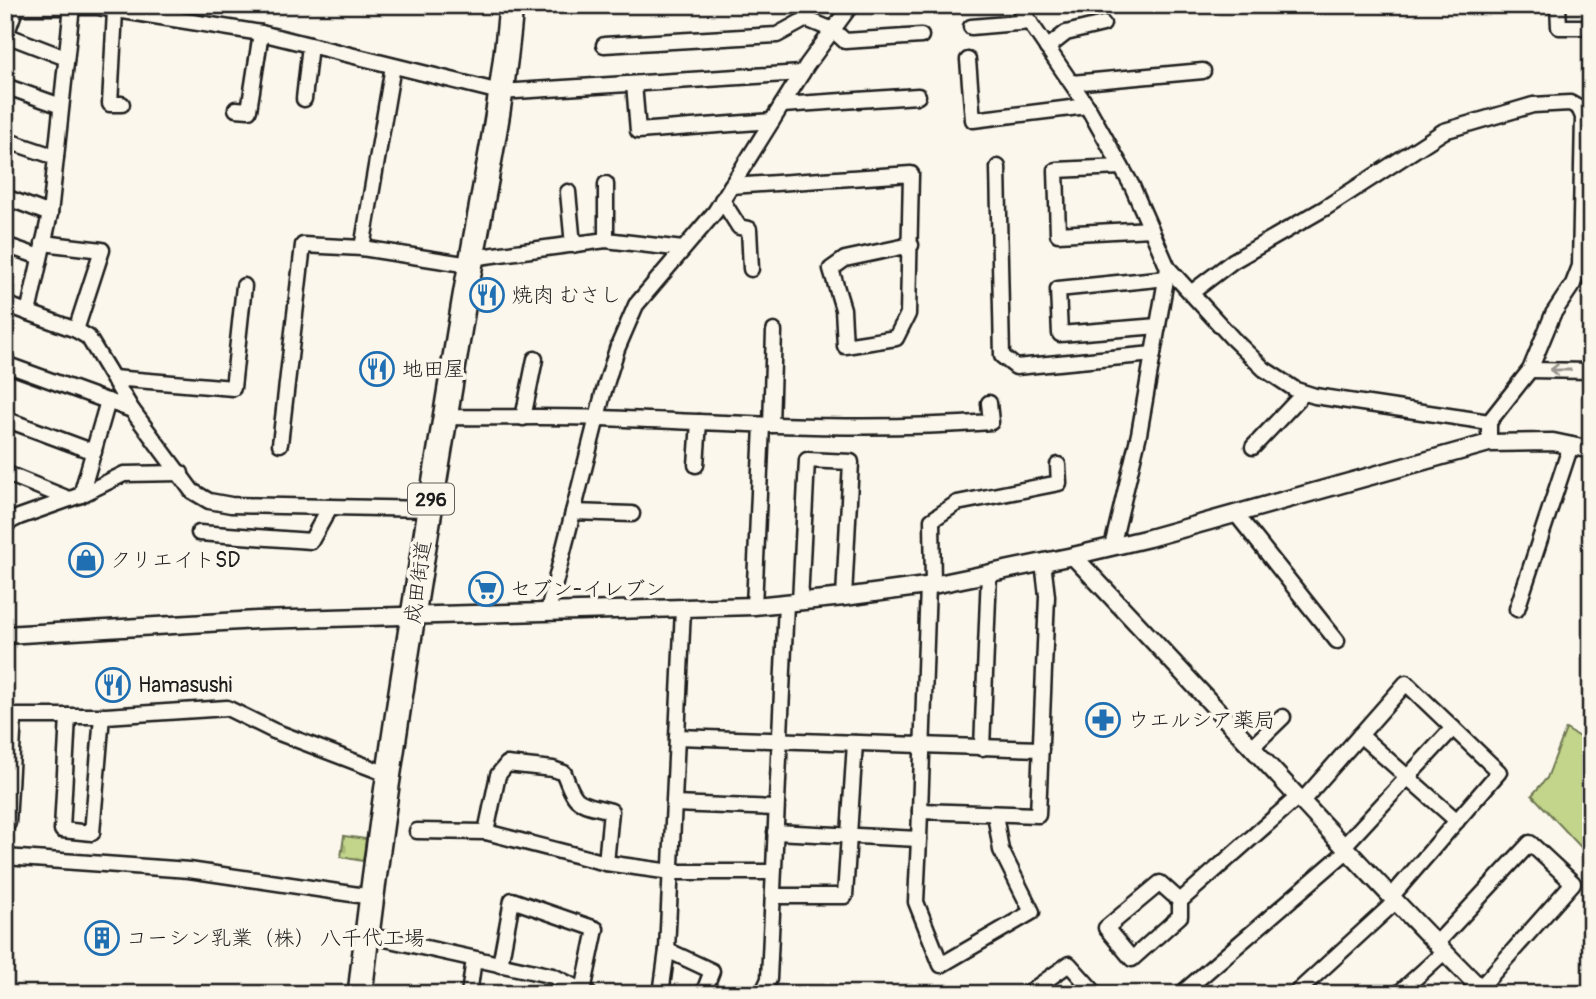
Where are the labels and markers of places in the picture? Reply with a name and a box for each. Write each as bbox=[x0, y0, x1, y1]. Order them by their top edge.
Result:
restaurant icon: 焼肉 むさし bbox=[468, 276, 506, 314]
place label: 焼肉 むさし bbox=[512, 282, 622, 309]
restaurant icon: 地田屋 bbox=[358, 350, 396, 388]
place label: 地田屋 bbox=[402, 356, 465, 383]
shop icon: クリエイトSD bbox=[67, 541, 105, 579]
place label: クリエイトSD bbox=[110, 547, 240, 574]
supermarket icon: セブン-イレブン bbox=[467, 570, 505, 608]
place label: セブン-イレブン bbox=[510, 576, 666, 603]
restaurant icon: Hamasushi bbox=[94, 666, 132, 704]
place label: Hamasushi bbox=[138, 672, 232, 699]
pharmacy icon: ウエルシア薬局 bbox=[1084, 701, 1122, 739]
place label: ウエルシア薬局 bbox=[1128, 707, 1275, 734]
building icon: コーシン乳業（株） 八千代工場 bbox=[83, 919, 121, 957]
place label: コーシン乳業（株） 八千代工場 bbox=[126, 925, 425, 952]

